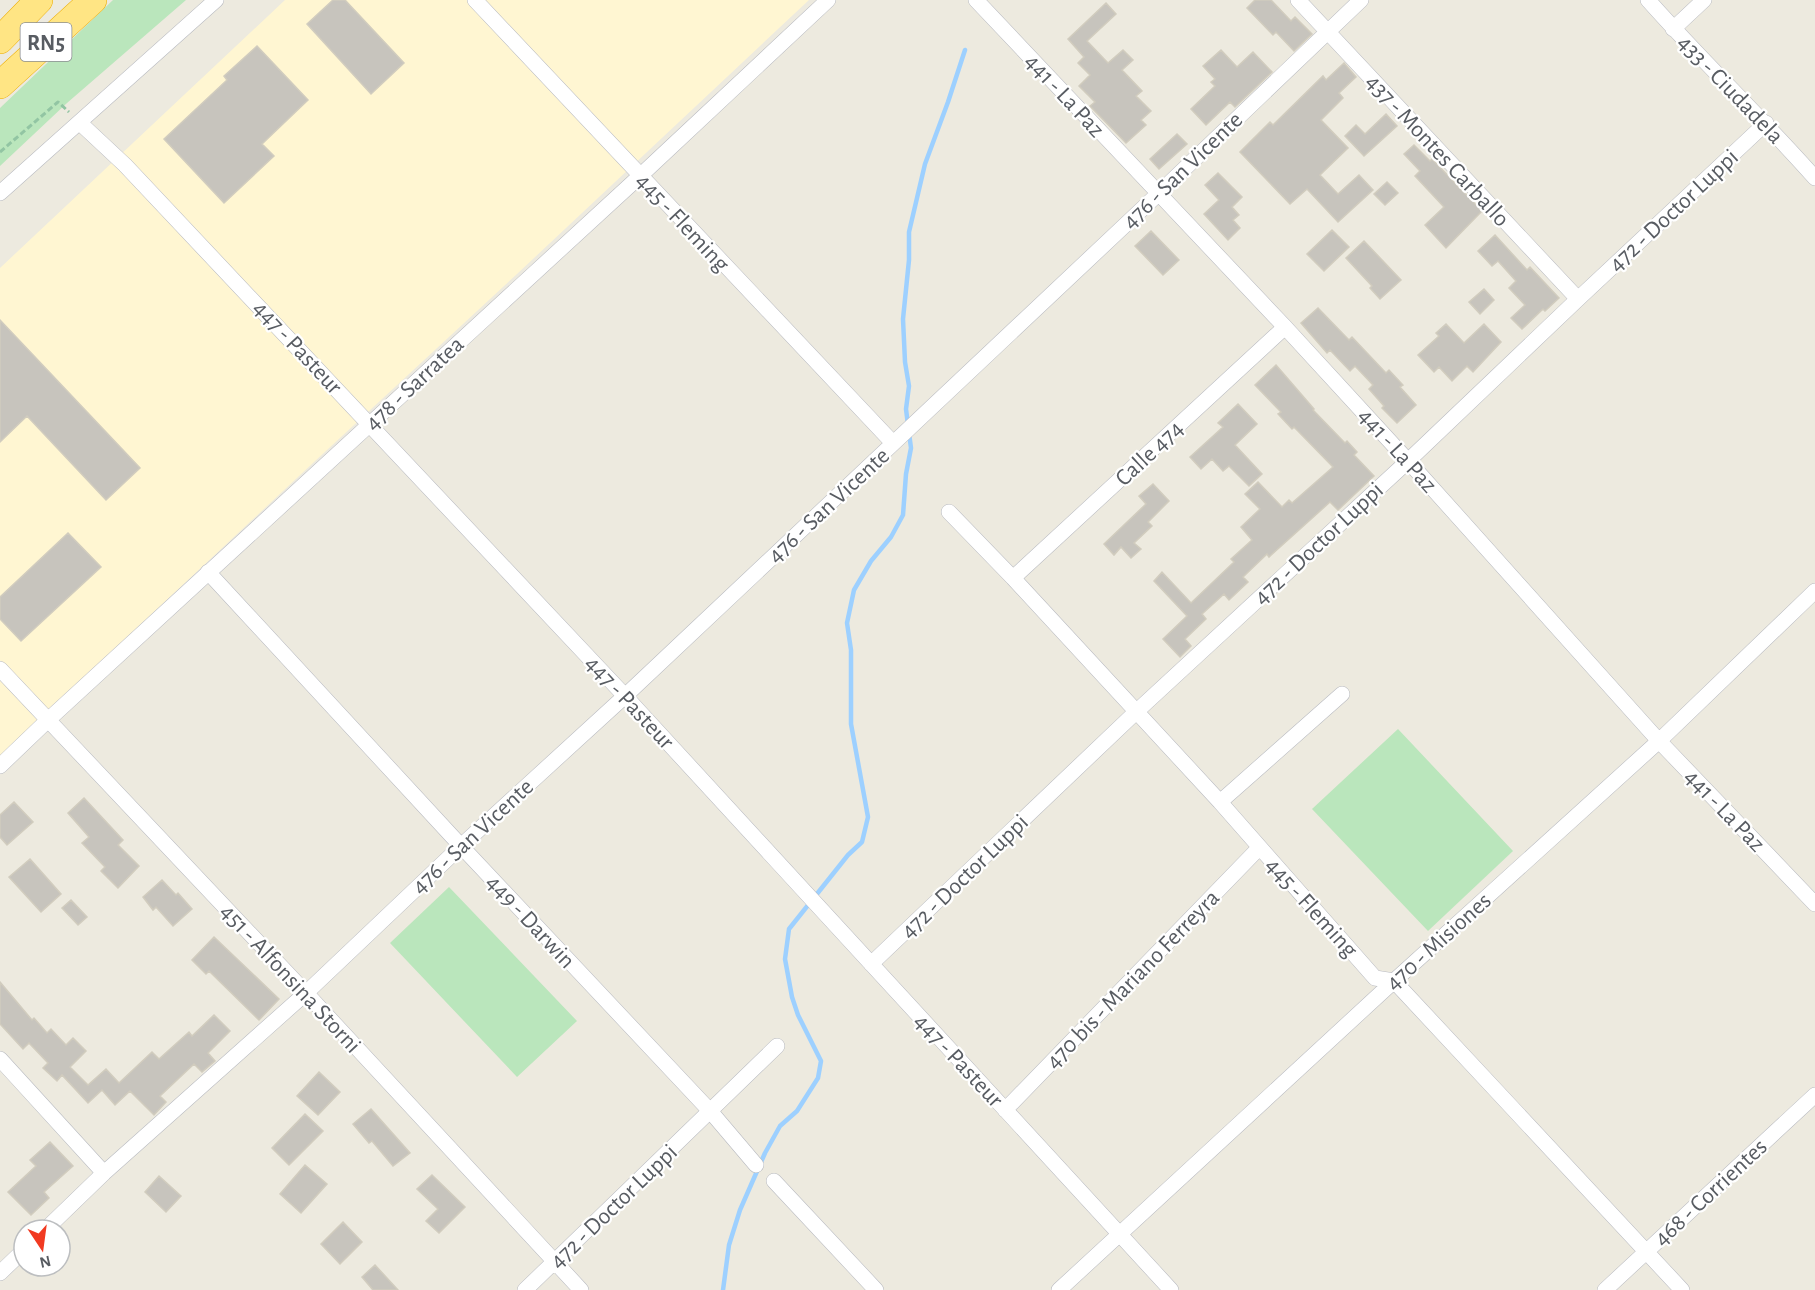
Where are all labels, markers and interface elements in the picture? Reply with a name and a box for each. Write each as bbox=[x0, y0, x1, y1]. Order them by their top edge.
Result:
road number: RN5 bbox=[20, 23, 72, 61]
street label: 433 - Ciudadela bbox=[1673, 31, 1788, 149]
street label: 441 - La Paz bbox=[1020, 49, 1109, 142]
street label: 437 - Montes Carballo bbox=[1361, 70, 1514, 231]
street label: 476 - San Vicente bbox=[1118, 108, 1247, 234]
street label: 472 - Doctor Luppi bbox=[1604, 145, 1743, 277]
street label: 445 - Fleming bbox=[631, 169, 734, 277]
street label: 447 - Pasteur bbox=[248, 296, 347, 399]
street label: 478 - Sarratea bbox=[361, 332, 469, 435]
street label: 441 - La Paz bbox=[1353, 404, 1441, 498]
street label: Calle 474 bbox=[1111, 416, 1188, 491]
street label: 476 - San Vicente bbox=[763, 444, 894, 568]
street label: 472 - Doctor Luppi bbox=[1249, 478, 1388, 610]
street label: 447 - Pasteur bbox=[580, 651, 679, 754]
street label: 441 - La Paz bbox=[1679, 765, 1769, 857]
street label: 476 - San Vicente bbox=[407, 775, 538, 899]
street label: 472 - Doctor Luppi bbox=[896, 810, 1033, 943]
street label: 445 - Fleming bbox=[1261, 853, 1362, 962]
street label: 449 - Darwin bbox=[481, 870, 579, 973]
street label: 470 bis - Mariano Ferreyra bbox=[1041, 886, 1224, 1074]
street label: 470 - Misiones bbox=[1381, 888, 1496, 995]
street label: 451 - Alfonsina Storni bbox=[215, 900, 365, 1058]
street label: 447 - Pasteur bbox=[909, 1009, 1008, 1112]
street label: 468 - Corrientes bbox=[1649, 1134, 1772, 1251]
street label: 472 - Doctor Luppi bbox=[545, 1140, 682, 1273]
north arrow bbox=[12, 1218, 72, 1278]
text: N bbox=[38, 1253, 52, 1271]

